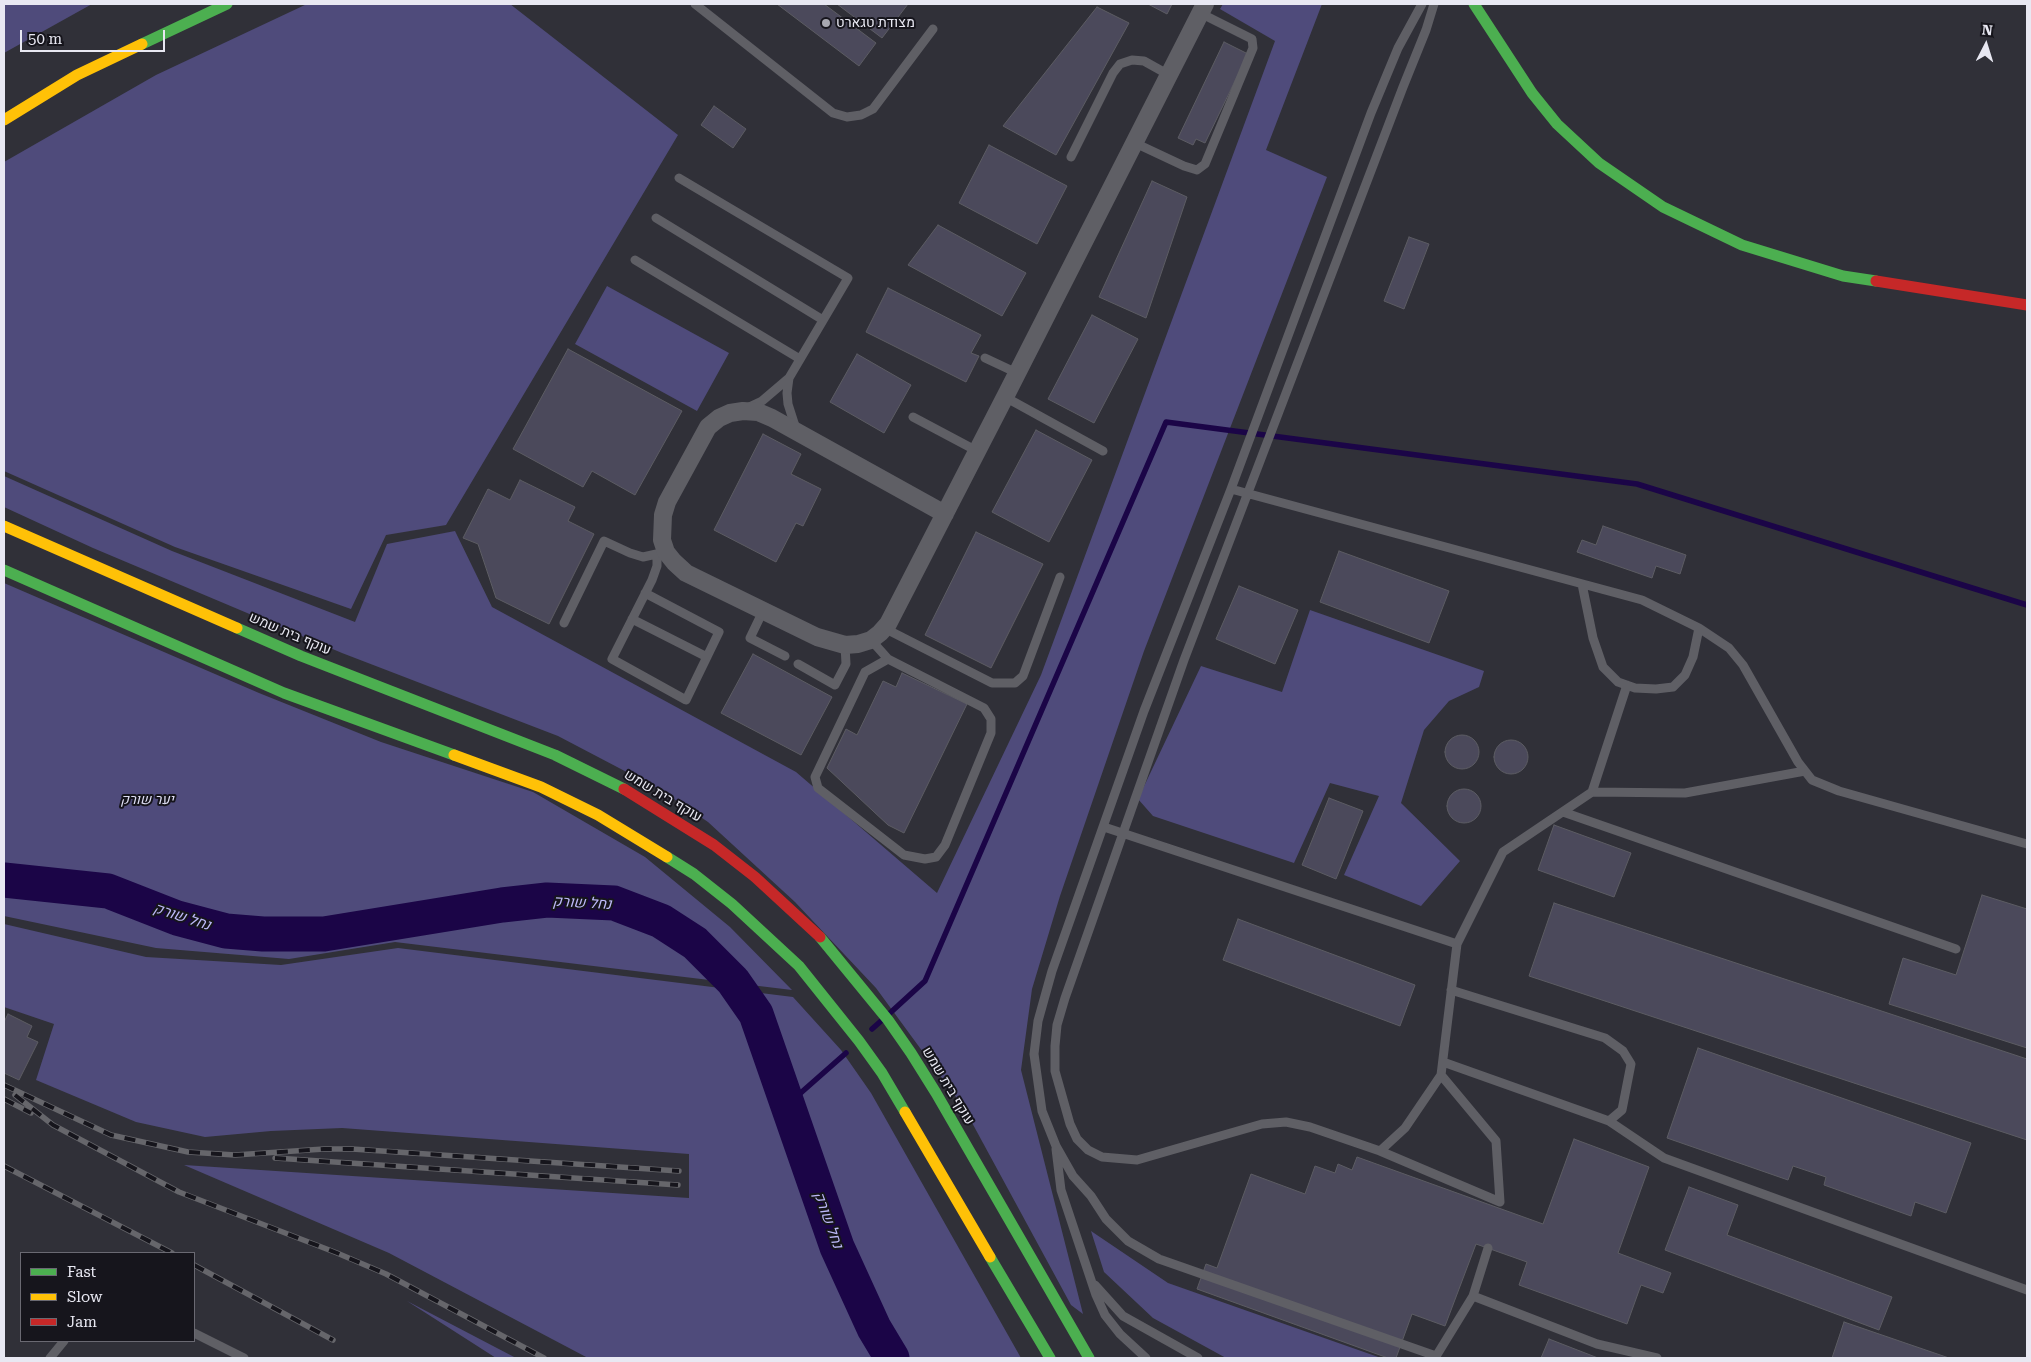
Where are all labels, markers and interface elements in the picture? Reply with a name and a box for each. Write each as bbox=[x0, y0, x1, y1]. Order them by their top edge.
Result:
place label: מצודת טגארט bbox=[836, 15, 915, 31]
marker: מצודת טגארט bbox=[820, 17, 832, 29]
scale bar bbox=[22, 20, 168, 52]
north arrow bbox=[1961, 20, 2011, 70]
text: N bbox=[1981, 22, 1993, 38]
text: 50 m bbox=[28, 30, 62, 48]
street label: עוקף בית שמש bbox=[246, 609, 334, 659]
street label: עוקף בית שמש bbox=[621, 766, 705, 826]
park label: יער שורק bbox=[120, 792, 174, 808]
water label: נחל שורק bbox=[552, 892, 612, 914]
water label: נחל שורק bbox=[151, 899, 213, 935]
street label: עוקף בית שמש bbox=[918, 1044, 978, 1128]
water label: נחל שורק bbox=[809, 1189, 847, 1251]
legend bbox=[20, 1252, 195, 1342]
text: Fast bbox=[67, 1263, 96, 1281]
text: Slow bbox=[67, 1288, 102, 1306]
text: Jam bbox=[67, 1313, 97, 1331]

